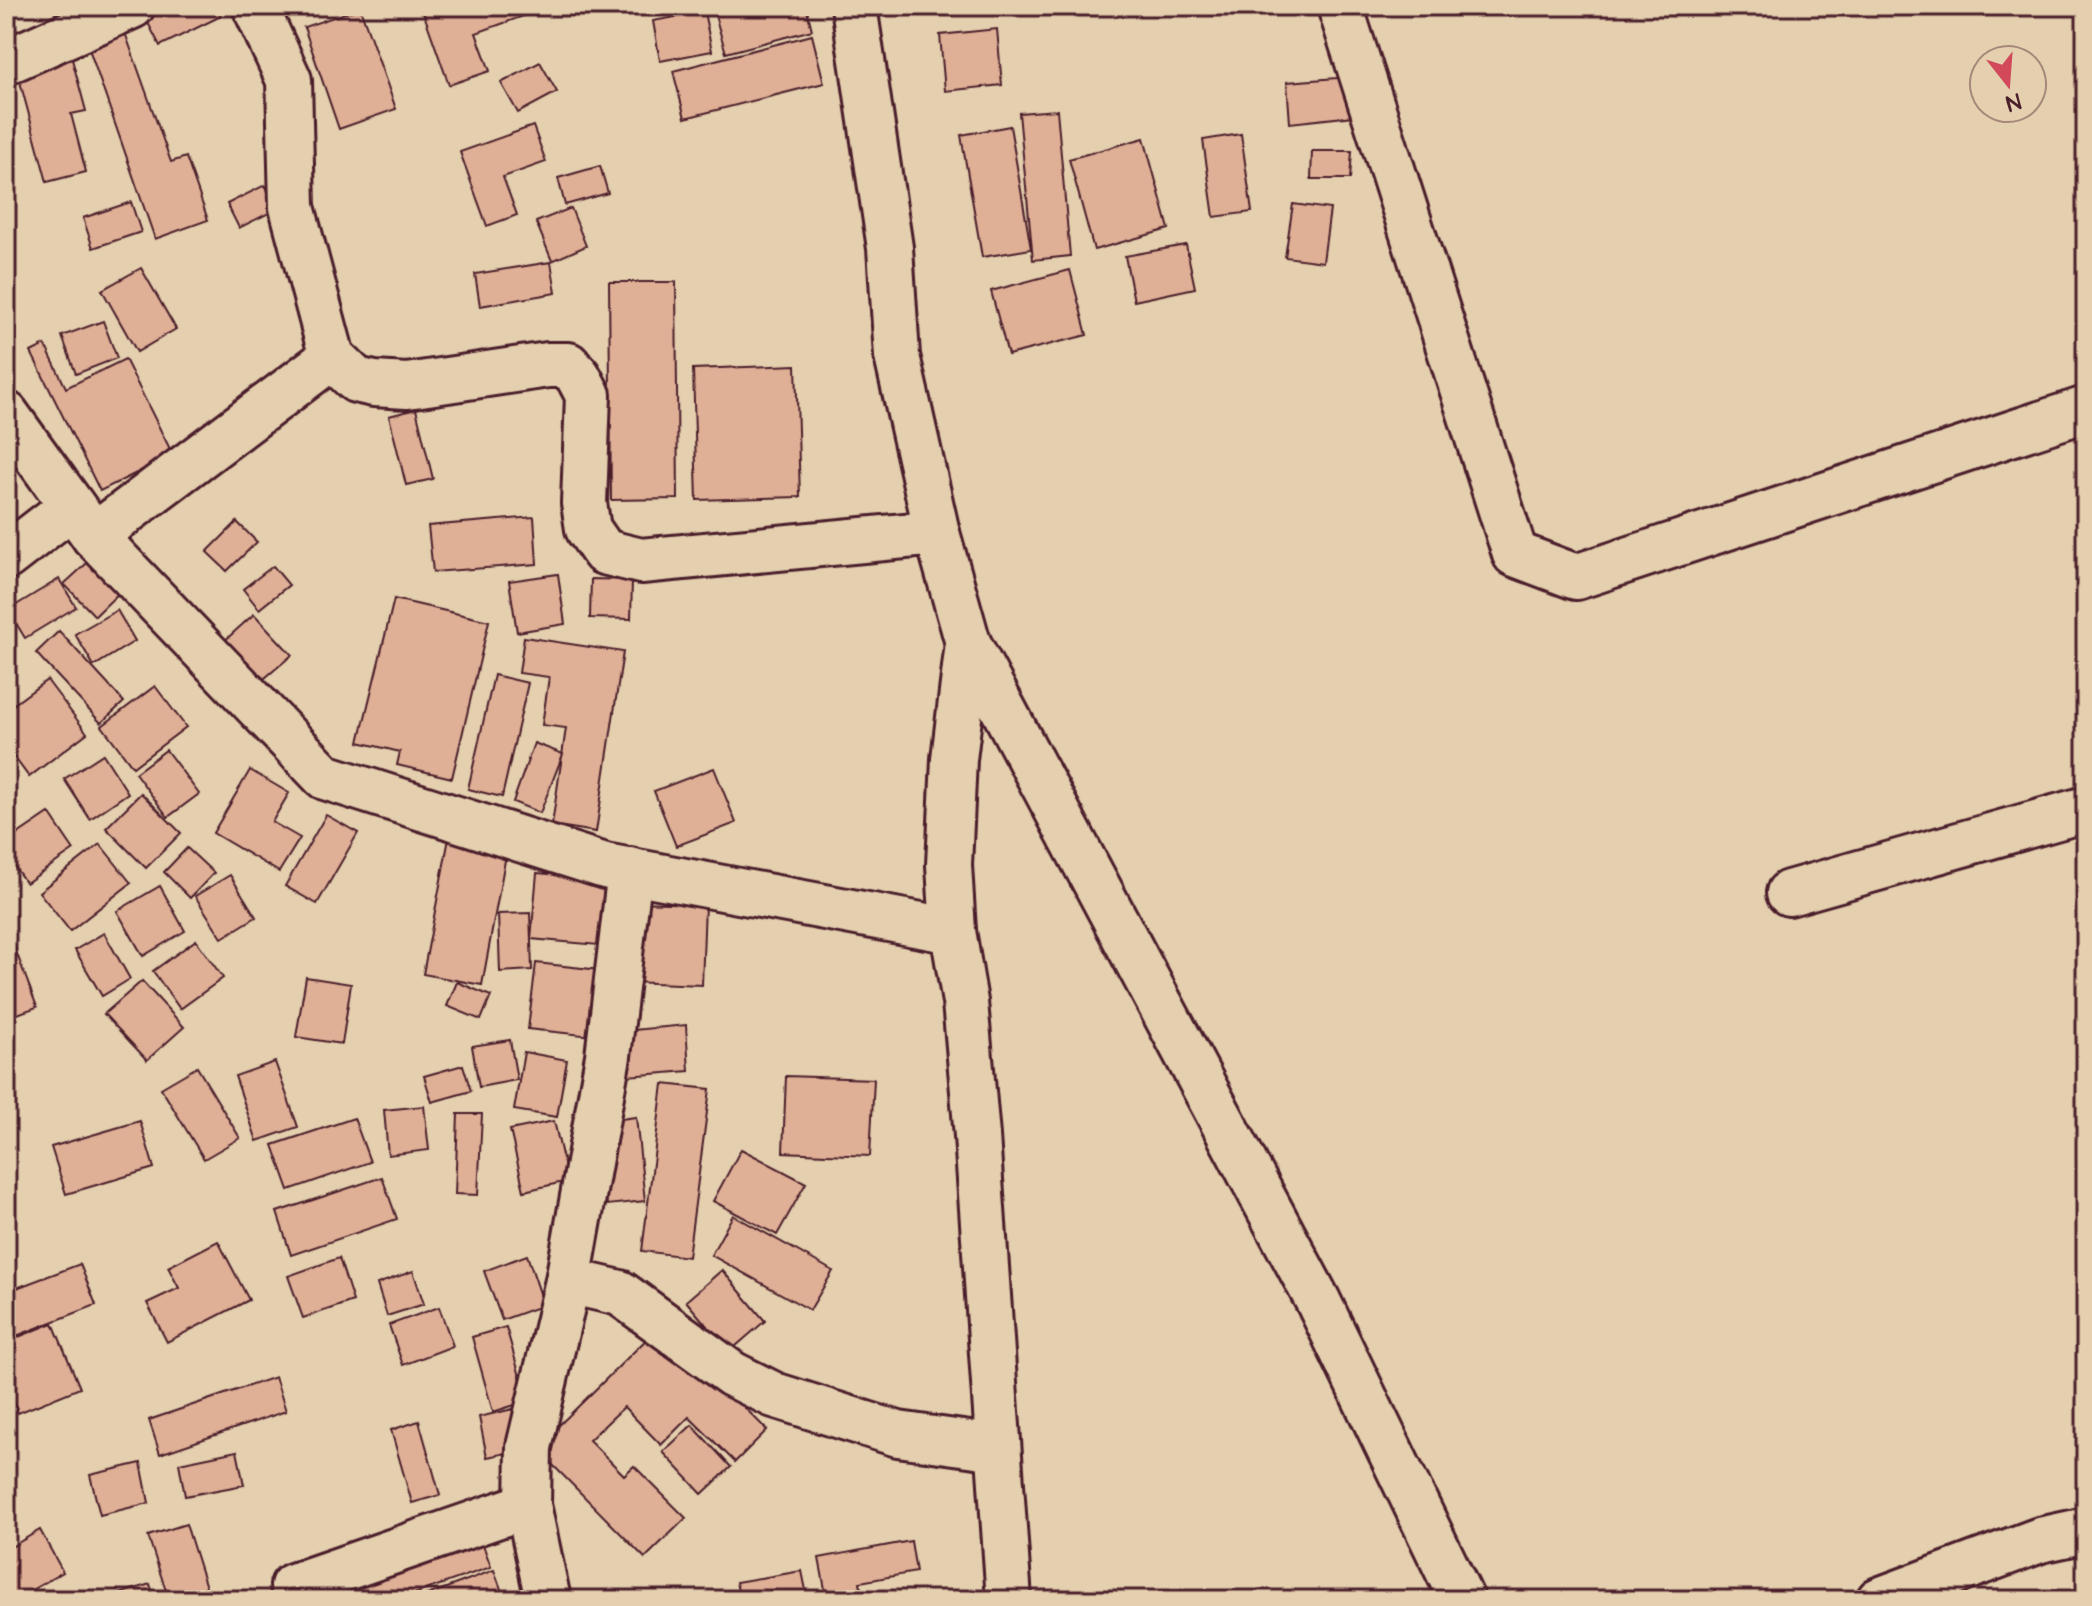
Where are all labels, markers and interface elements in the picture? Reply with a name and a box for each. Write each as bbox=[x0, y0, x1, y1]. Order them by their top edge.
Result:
north arrow bbox=[1968, 44, 2048, 124]
text: N bbox=[2002, 85, 2025, 119]

